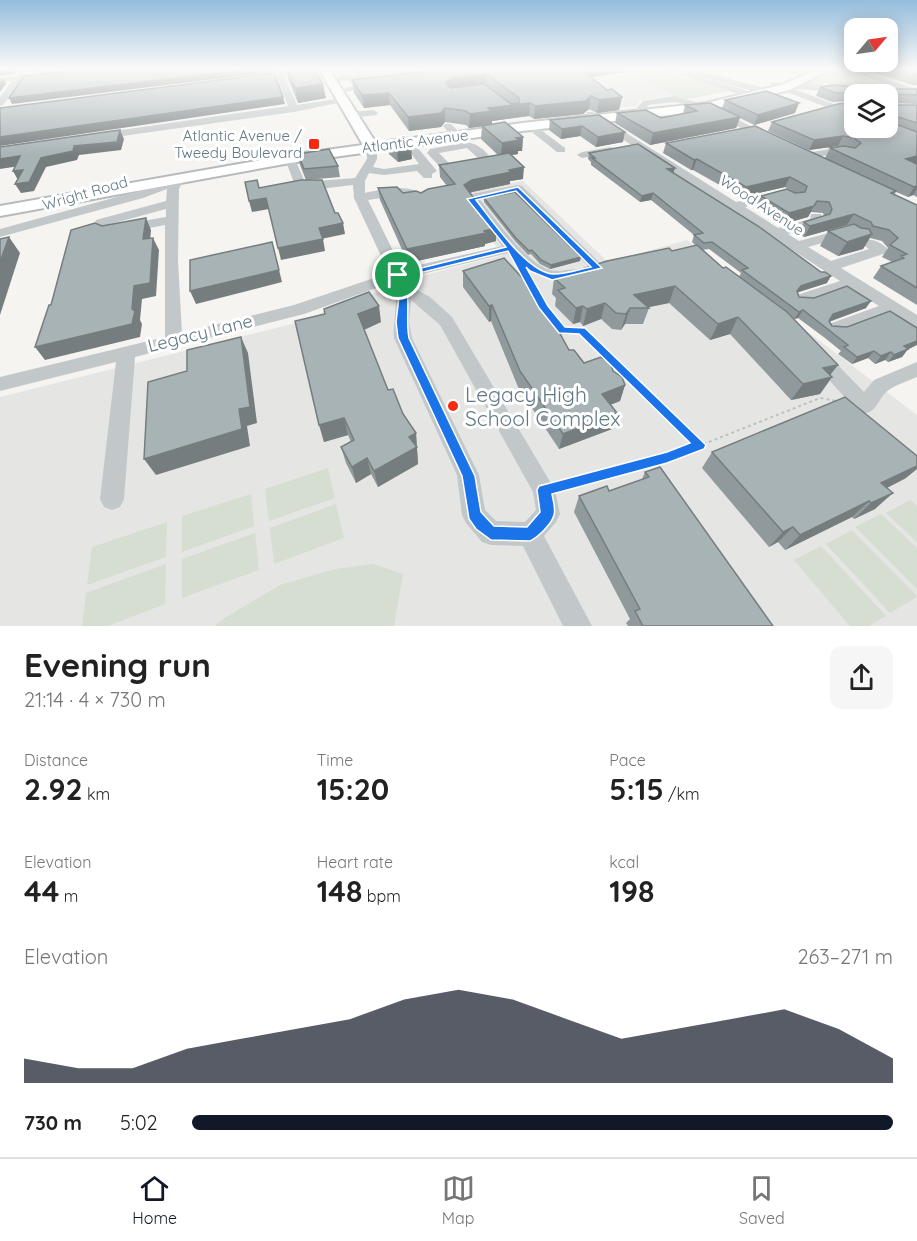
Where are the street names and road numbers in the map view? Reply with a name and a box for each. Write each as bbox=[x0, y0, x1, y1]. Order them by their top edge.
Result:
street label: Atlantic Avenue bbox=[361, 125, 469, 157]
street label: Wood Avenue bbox=[716, 171, 808, 239]
street label: Wright Road bbox=[40, 172, 130, 214]
street label: Legacy Lane bbox=[145, 309, 255, 357]

